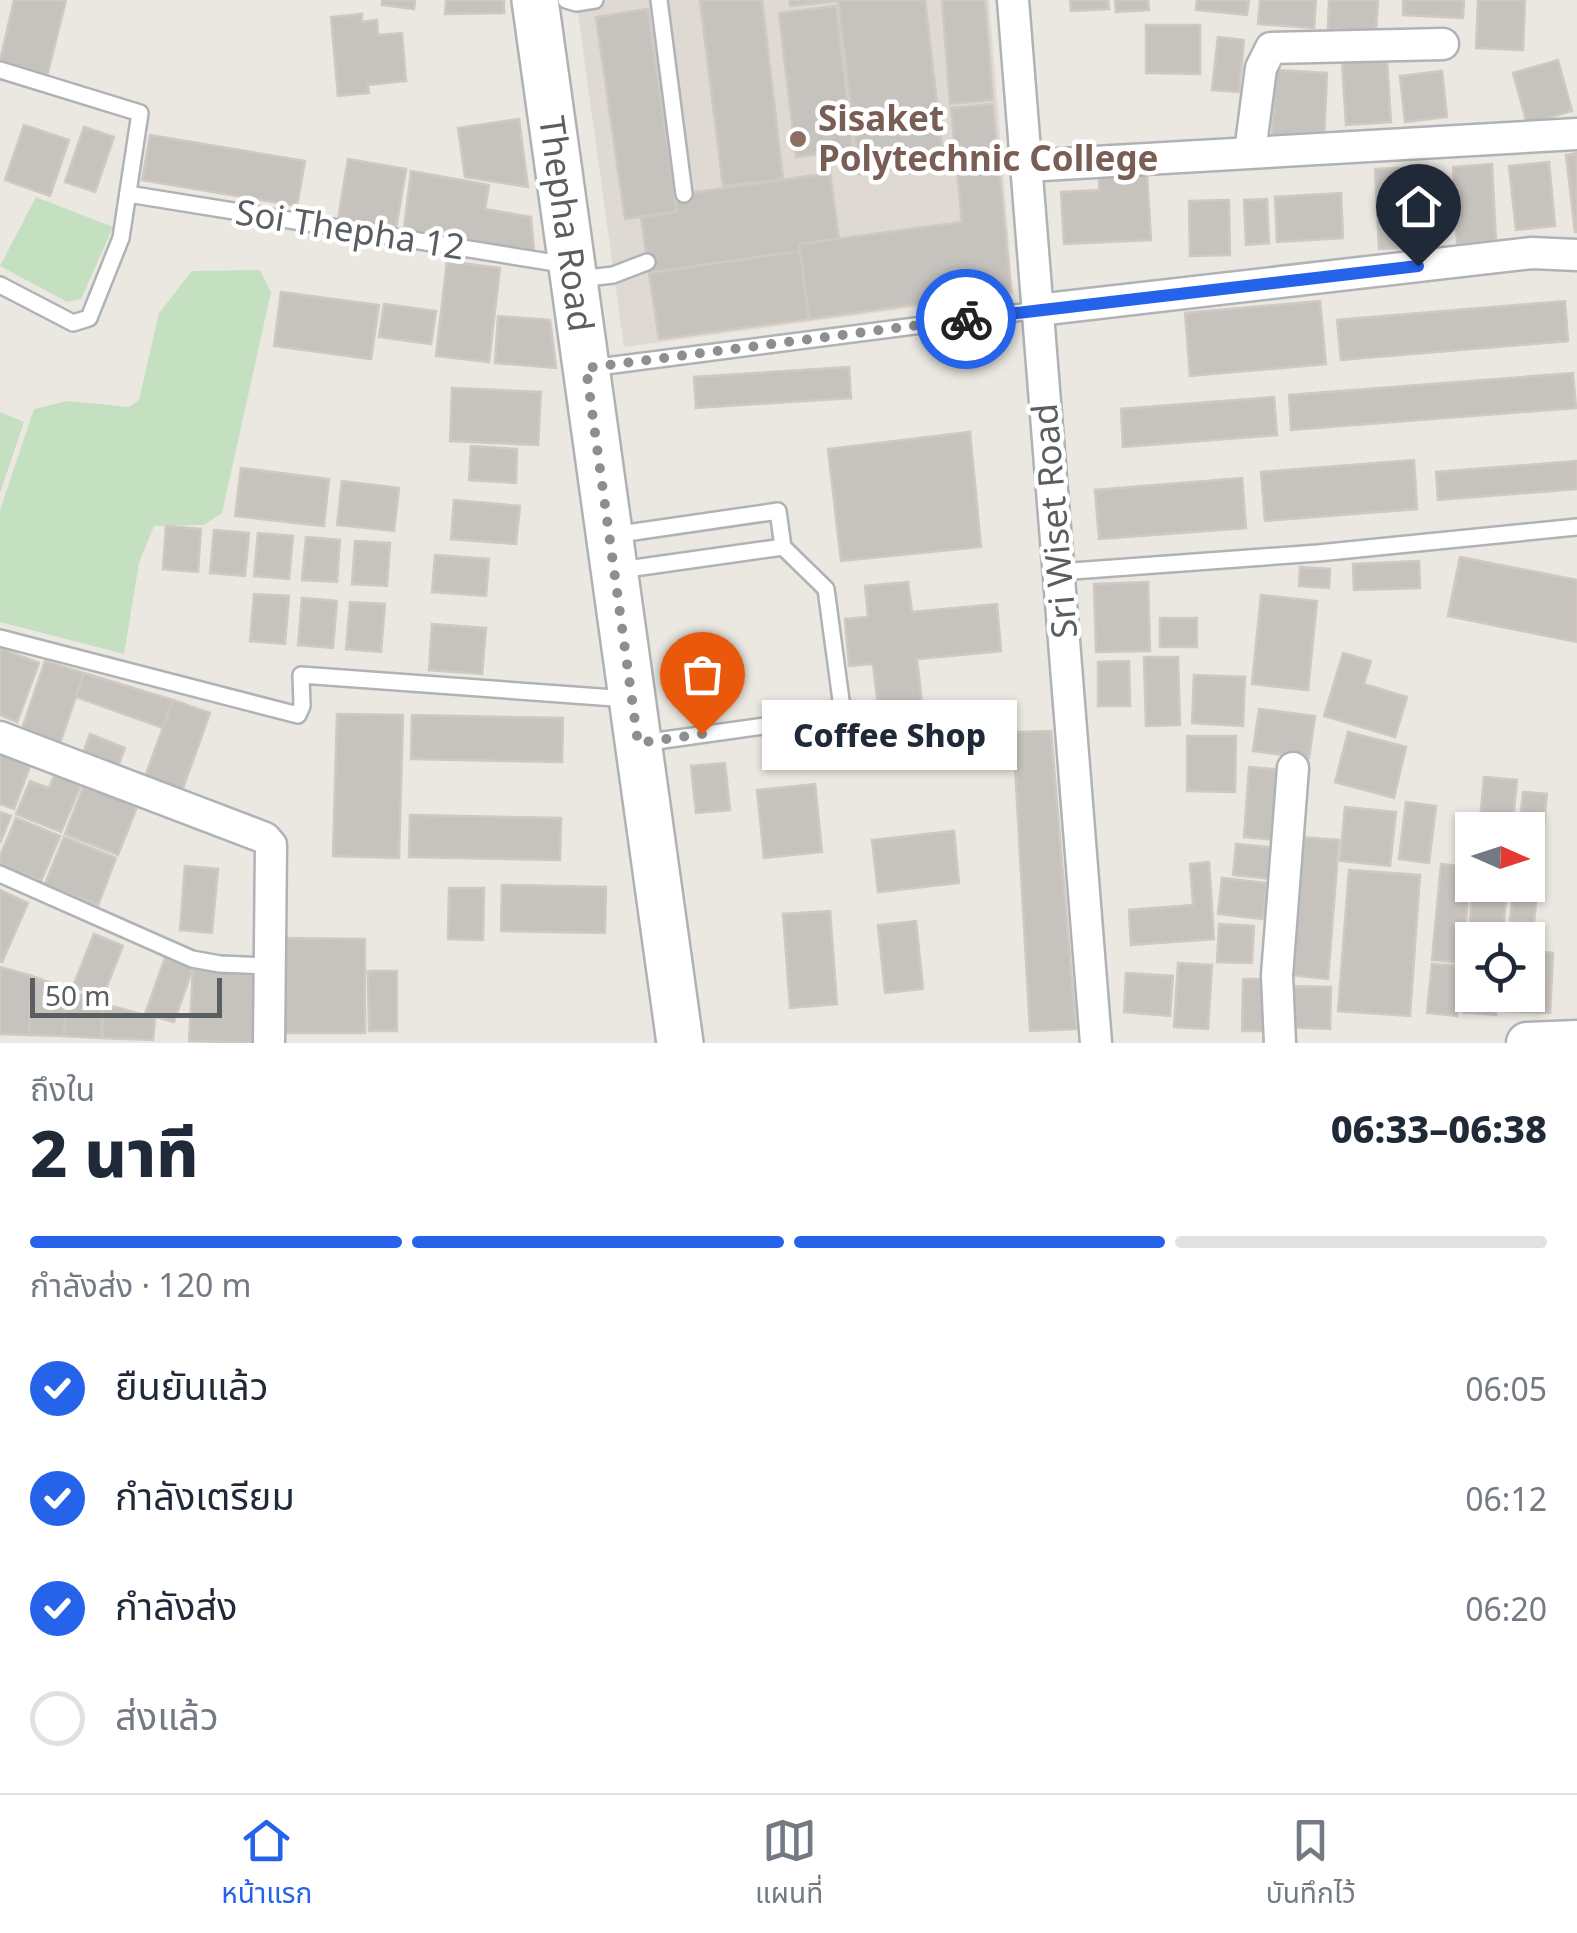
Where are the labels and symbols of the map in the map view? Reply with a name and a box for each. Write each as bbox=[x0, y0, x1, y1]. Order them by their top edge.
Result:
place label: Sisaket Polytechnic College bbox=[818, 94, 1158, 181]
street label: Thepha Road bbox=[529, 113, 606, 334]
marker: Sisaket Polytechnic College bbox=[787, 128, 809, 150]
pin bbox=[1376, 164, 1461, 267]
street label: Soi Thepha 12 bbox=[232, 187, 468, 270]
courier bbox=[916, 269, 1016, 369]
street label: Sri Wiset Road bbox=[1020, 402, 1087, 641]
pin bbox=[660, 632, 745, 735]
callout: Coffee Shop bbox=[762, 699, 1017, 769]
north arrow bbox=[1455, 812, 1545, 902]
scale bar bbox=[30, 973, 222, 1018]

